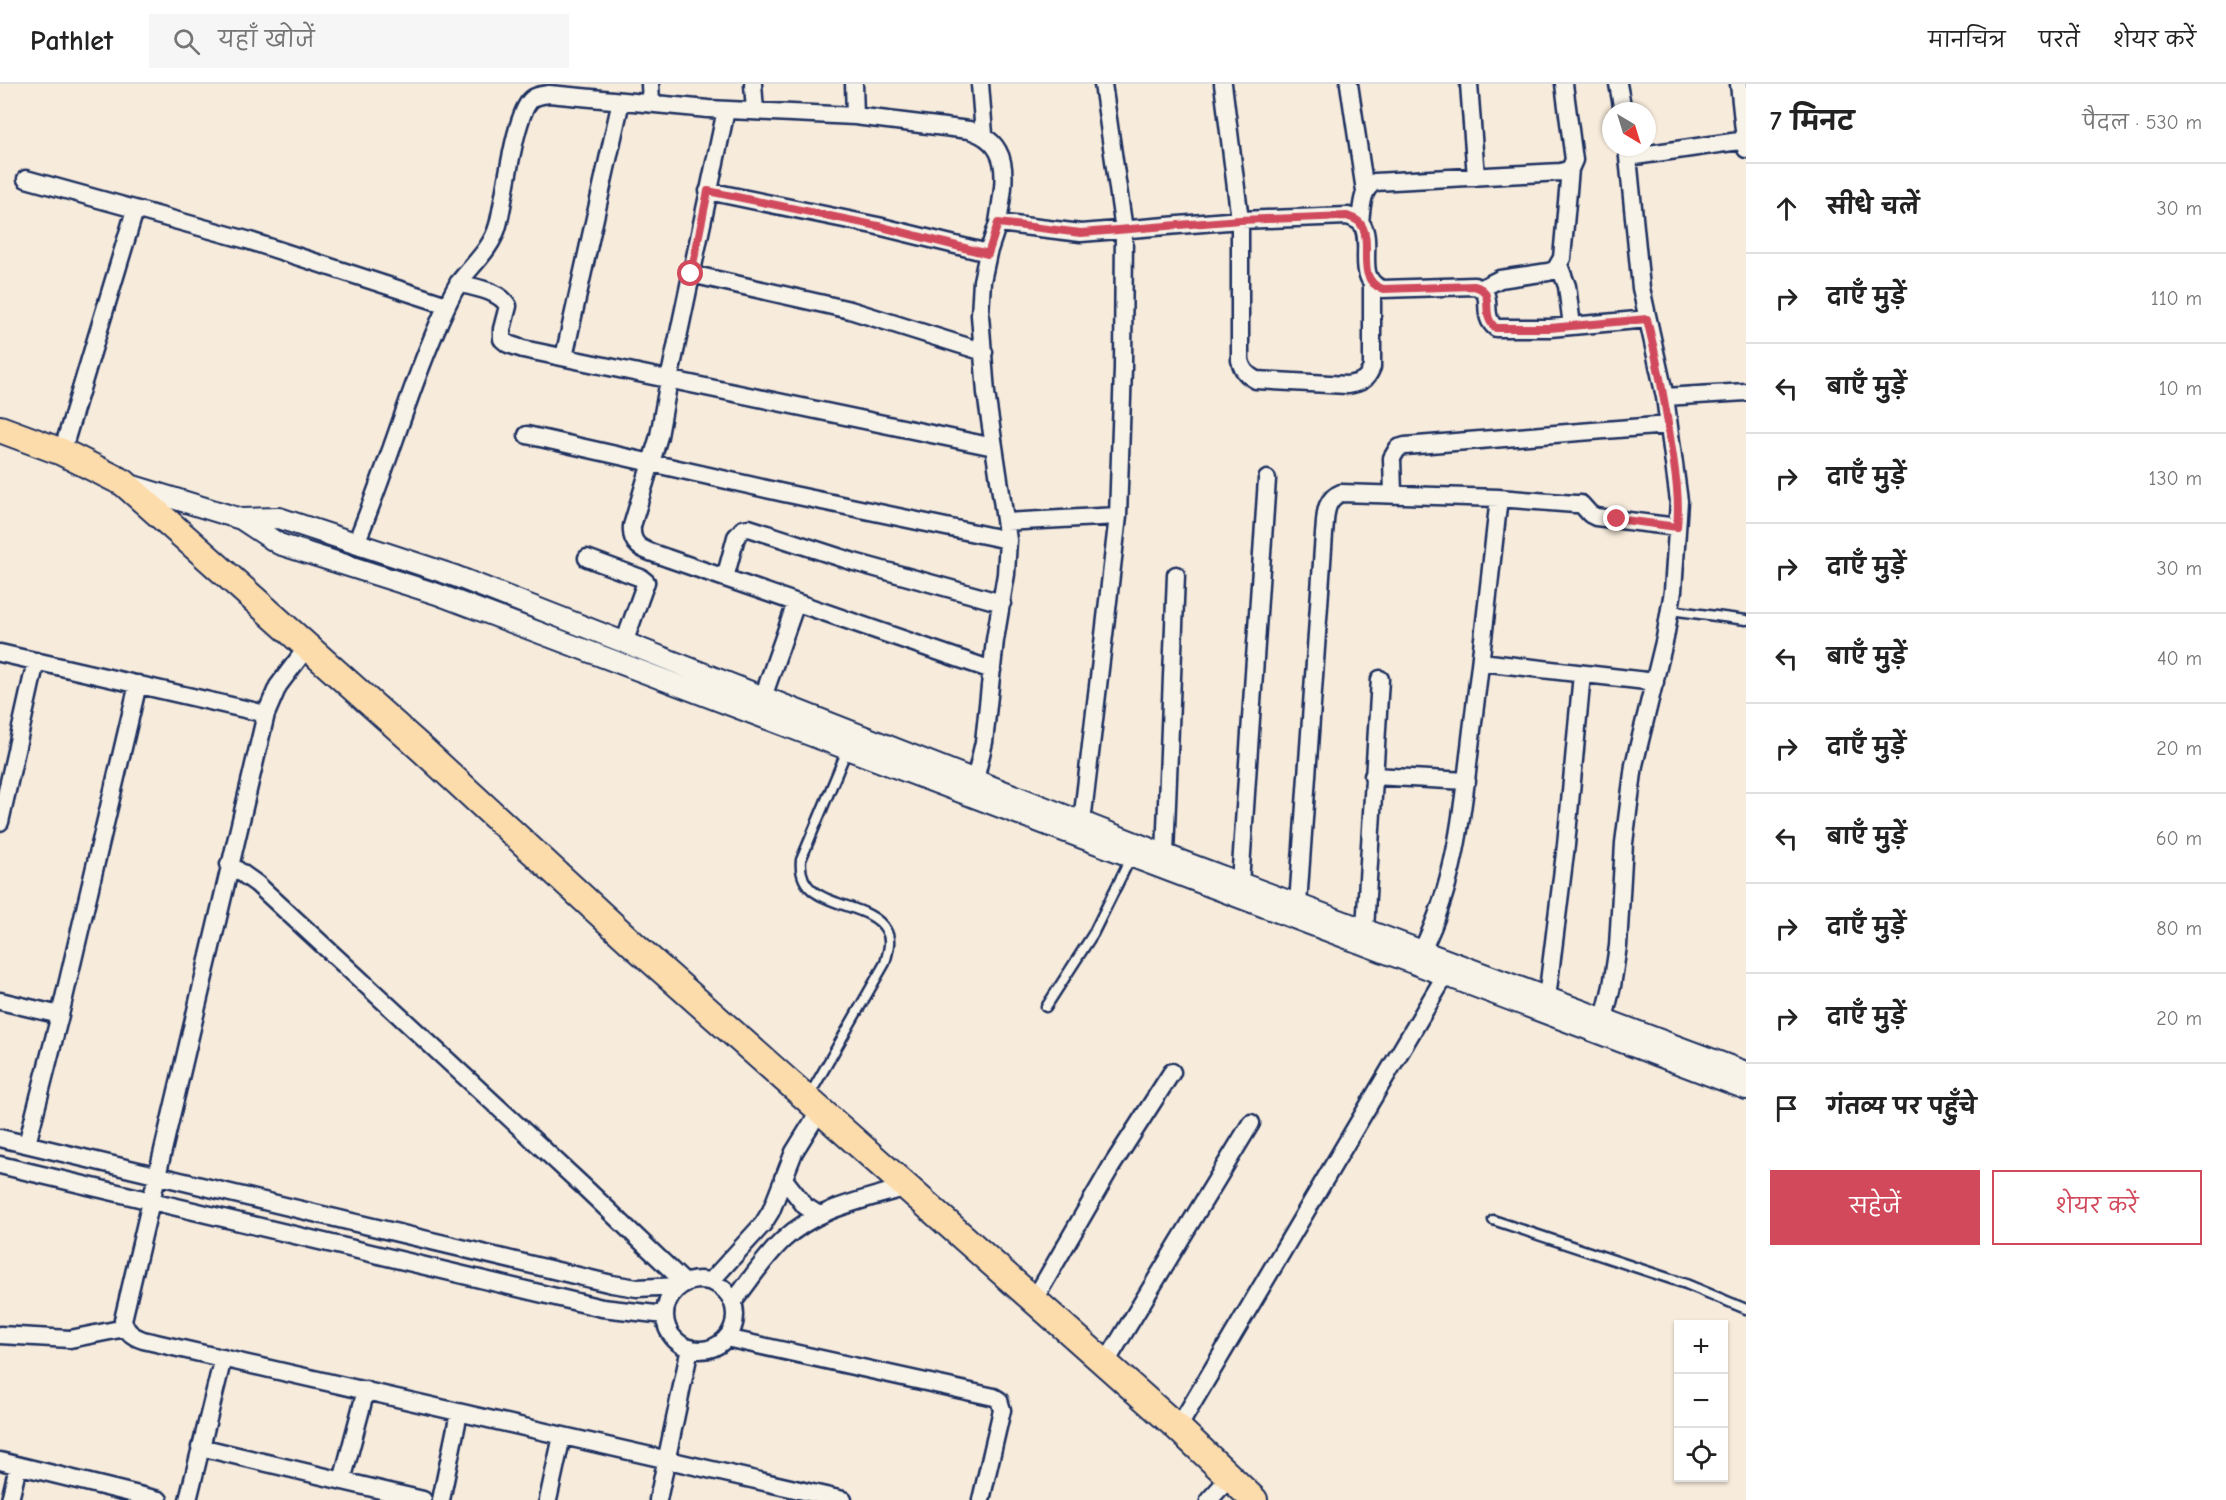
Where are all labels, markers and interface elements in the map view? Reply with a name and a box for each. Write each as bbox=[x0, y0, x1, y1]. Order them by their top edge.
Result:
search box bbox=[149, 14, 569, 68]
text: Pathlet bbox=[30, 25, 113, 57]
icon: search bbox=[170, 25, 203, 58]
text: यहाँ खोजें bbox=[218, 27, 315, 53]
text: मानचित्र bbox=[1928, 28, 2005, 52]
text: परतें bbox=[2038, 28, 2080, 52]
text: शेयर करें bbox=[2113, 28, 2196, 52]
north arrow bbox=[1602, 102, 1656, 156]
text: 7 मिनट bbox=[1770, 107, 1854, 137]
text: पैदल · 530 m bbox=[2083, 111, 2202, 134]
icon: ahead bbox=[1770, 192, 1803, 225]
text: सीधे चलें bbox=[1827, 194, 1919, 220]
text: 30 m bbox=[2156, 197, 2202, 220]
route start bbox=[677, 260, 703, 286]
icon: right bbox=[1770, 282, 1803, 315]
text: दाएँ मुड़ें bbox=[1827, 284, 1906, 310]
text: 110 m bbox=[2151, 287, 2202, 310]
icon: left bbox=[1770, 372, 1803, 405]
text: बाएँ मुड़ें bbox=[1827, 374, 1906, 400]
text: 10 m bbox=[2159, 377, 2202, 400]
icon: right bbox=[1770, 462, 1803, 495]
text: दाएँ मुड़ें bbox=[1827, 464, 1906, 490]
text: 130 m bbox=[2149, 467, 2202, 490]
route end bbox=[1603, 505, 1629, 531]
icon: right bbox=[1770, 552, 1803, 585]
text: दाएँ मुड़ें bbox=[1827, 554, 1906, 580]
text: 30 m bbox=[2156, 557, 2202, 580]
icon: left bbox=[1770, 642, 1803, 675]
text: बाएँ मुड़ें bbox=[1827, 644, 1906, 670]
text: 40 m bbox=[2157, 647, 2202, 670]
icon: right bbox=[1770, 732, 1803, 765]
text: दाएँ मुड़ें bbox=[1827, 734, 1906, 760]
text: 20 m bbox=[2156, 737, 2202, 760]
icon: left bbox=[1770, 822, 1803, 855]
text: बाएँ मुड़ें bbox=[1827, 824, 1906, 850]
text: 60 m bbox=[2156, 827, 2202, 850]
icon: right bbox=[1770, 912, 1803, 945]
text: दाएँ मुड़ें bbox=[1827, 914, 1906, 940]
text: 80 m bbox=[2156, 917, 2202, 940]
icon: right bbox=[1770, 1002, 1803, 1035]
text: दाएँ मुड़ें bbox=[1827, 1004, 1906, 1030]
text: 20 m bbox=[2156, 1007, 2202, 1030]
icon: arrive bbox=[1770, 1092, 1803, 1125]
text: गंतव्य पर पहुँचे bbox=[1827, 1094, 1976, 1120]
button: सहेजें bbox=[1770, 1170, 1980, 1245]
button: शेयर करें bbox=[1992, 1170, 2202, 1245]
map controls bbox=[1674, 1320, 1728, 1482]
button: + bbox=[1674, 1320, 1728, 1374]
button: − bbox=[1674, 1374, 1728, 1428]
button: locate bbox=[1674, 1428, 1728, 1482]

